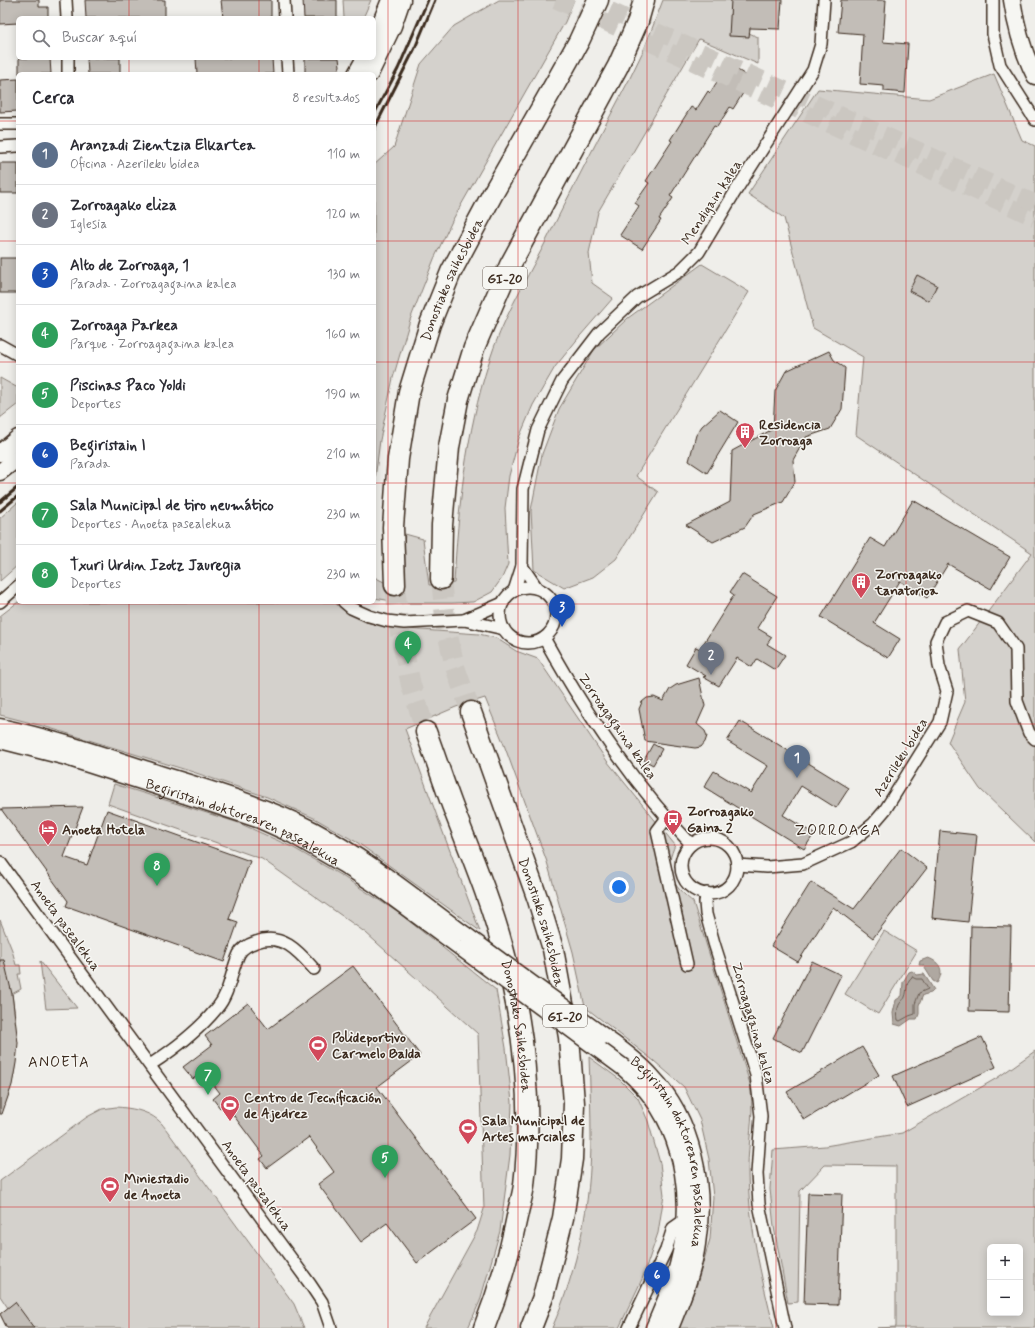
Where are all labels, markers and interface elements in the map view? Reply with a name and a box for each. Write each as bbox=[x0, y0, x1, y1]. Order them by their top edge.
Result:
search box bbox=[16, 16, 376, 60]
icon: search bbox=[30, 27, 52, 49]
text: Buscar aquí bbox=[62, 28, 137, 48]
text: Cerca bbox=[32, 87, 75, 109]
text: 8 resultados bbox=[292, 90, 360, 107]
text: Aranzadi Zientzia Elkartea bbox=[70, 136, 255, 156]
text: 1 bbox=[42, 146, 48, 163]
text: 110 m bbox=[327, 146, 360, 163]
text: Oficina · Azerileku bidea bbox=[70, 156, 200, 173]
street label: Mendigain kalea bbox=[678, 157, 746, 249]
text: Zorroagako eliza bbox=[70, 196, 177, 216]
text: 2 bbox=[42, 206, 48, 223]
text: 120 m bbox=[326, 206, 360, 223]
street label: Donostiako saihesbidea bbox=[417, 214, 489, 343]
text: Iglesia bbox=[70, 216, 107, 233]
text: Alto de Zorroaga, 1 bbox=[70, 256, 189, 276]
text: 3 bbox=[42, 266, 48, 283]
text: 130 m bbox=[327, 266, 360, 283]
road number: GI-20 bbox=[483, 267, 527, 289]
text: Parada · Zorroagagaina kalea bbox=[70, 276, 237, 293]
text: Zorroaga Parkea bbox=[70, 316, 178, 336]
text: 4 bbox=[41, 326, 49, 343]
text: 160 m bbox=[325, 326, 360, 343]
text: Parque · Zorroagagaina kalea bbox=[70, 336, 234, 353]
text: Piscinas Paco Yoldi bbox=[70, 376, 186, 396]
text: 5 bbox=[41, 386, 49, 403]
text: 190 m bbox=[325, 386, 360, 403]
text: Deportes bbox=[70, 396, 121, 413]
place label: Residencia Zorroaga bbox=[759, 416, 821, 451]
building icon: Residencia Zorroaga bbox=[734, 421, 756, 449]
text: Begiristain I bbox=[70, 436, 146, 456]
text: 6 bbox=[42, 446, 48, 463]
text: 210 m bbox=[326, 446, 360, 463]
text: Parada bbox=[70, 456, 110, 473]
text: Sala Municipal de tiro neumático bbox=[70, 496, 274, 516]
text: 7 bbox=[41, 506, 49, 523]
text: 230 m bbox=[326, 506, 360, 523]
text: Deportes · Anoeta pasealekua bbox=[70, 516, 232, 533]
text: Txuri Urdin Izotz Jauregia bbox=[70, 556, 241, 576]
text: 8 bbox=[41, 566, 49, 583]
text: 230 m bbox=[326, 566, 360, 583]
place label: Zorroagako tanatorioa bbox=[874, 566, 942, 600]
building icon: Zorroagako tanatorioa bbox=[850, 571, 872, 599]
text: Deportes bbox=[70, 576, 121, 593]
pin: 3 bbox=[549, 594, 575, 627]
pin: 4 bbox=[395, 631, 421, 664]
pin: 2 bbox=[698, 642, 724, 675]
street label: Zorroagagaina kalea bbox=[572, 670, 661, 784]
street label: Azerileku bidea bbox=[870, 715, 932, 800]
pin: 1 bbox=[784, 745, 810, 778]
street label: Begiristain doktorearen pasealekua bbox=[143, 775, 343, 870]
place label: Zorroagako Gaina 2 bbox=[687, 803, 754, 837]
bus stop icon: Zorroagako Gaina 2 bbox=[662, 808, 684, 836]
hotel icon: Anoeta Hotela bbox=[37, 818, 59, 846]
place label: Anoeta Hotela bbox=[62, 821, 145, 839]
district label: ZORROAGA bbox=[795, 821, 881, 841]
pin: 8 bbox=[144, 853, 170, 886]
street label: Donostiako saihesbidea bbox=[514, 855, 568, 989]
street label: Anoeta pasealekua bbox=[26, 877, 104, 975]
your location bbox=[609, 877, 629, 897]
street label: Donostiako Saihesbidea bbox=[497, 958, 535, 1094]
street label: Zorroagagaina kalea bbox=[725, 960, 779, 1087]
road number: GI-20 bbox=[543, 1005, 587, 1027]
place label: Polideportivo Carmelo Balda bbox=[332, 1029, 421, 1063]
sports icon: Polideportivo Carmelo Balda bbox=[307, 1034, 329, 1062]
district label: ANOETA bbox=[28, 1053, 90, 1073]
street label: Begiristain doktorearen pasealekua bbox=[626, 1053, 708, 1249]
pin: 7 bbox=[195, 1062, 221, 1095]
place label: Centro de Tecnificación de Ajedrez bbox=[244, 1089, 381, 1123]
sports icon: Centro de Tecnificación de Ajedrez bbox=[219, 1094, 241, 1122]
place label: Sala Municipal de Artes marciales bbox=[482, 1112, 585, 1146]
sports icon: Sala Municipal de Artes marciales bbox=[457, 1117, 479, 1145]
street label: Anoeta pasealekua bbox=[217, 1137, 295, 1235]
pin: 5 bbox=[372, 1145, 398, 1178]
place label: Miniestadio de Anoeta bbox=[124, 1170, 189, 1204]
sports icon: Miniestadio de Anoeta bbox=[99, 1175, 121, 1203]
map controls bbox=[987, 1244, 1023, 1316]
button: + bbox=[987, 1244, 1023, 1280]
pin: 6 bbox=[644, 1262, 670, 1295]
button: − bbox=[987, 1280, 1023, 1316]

